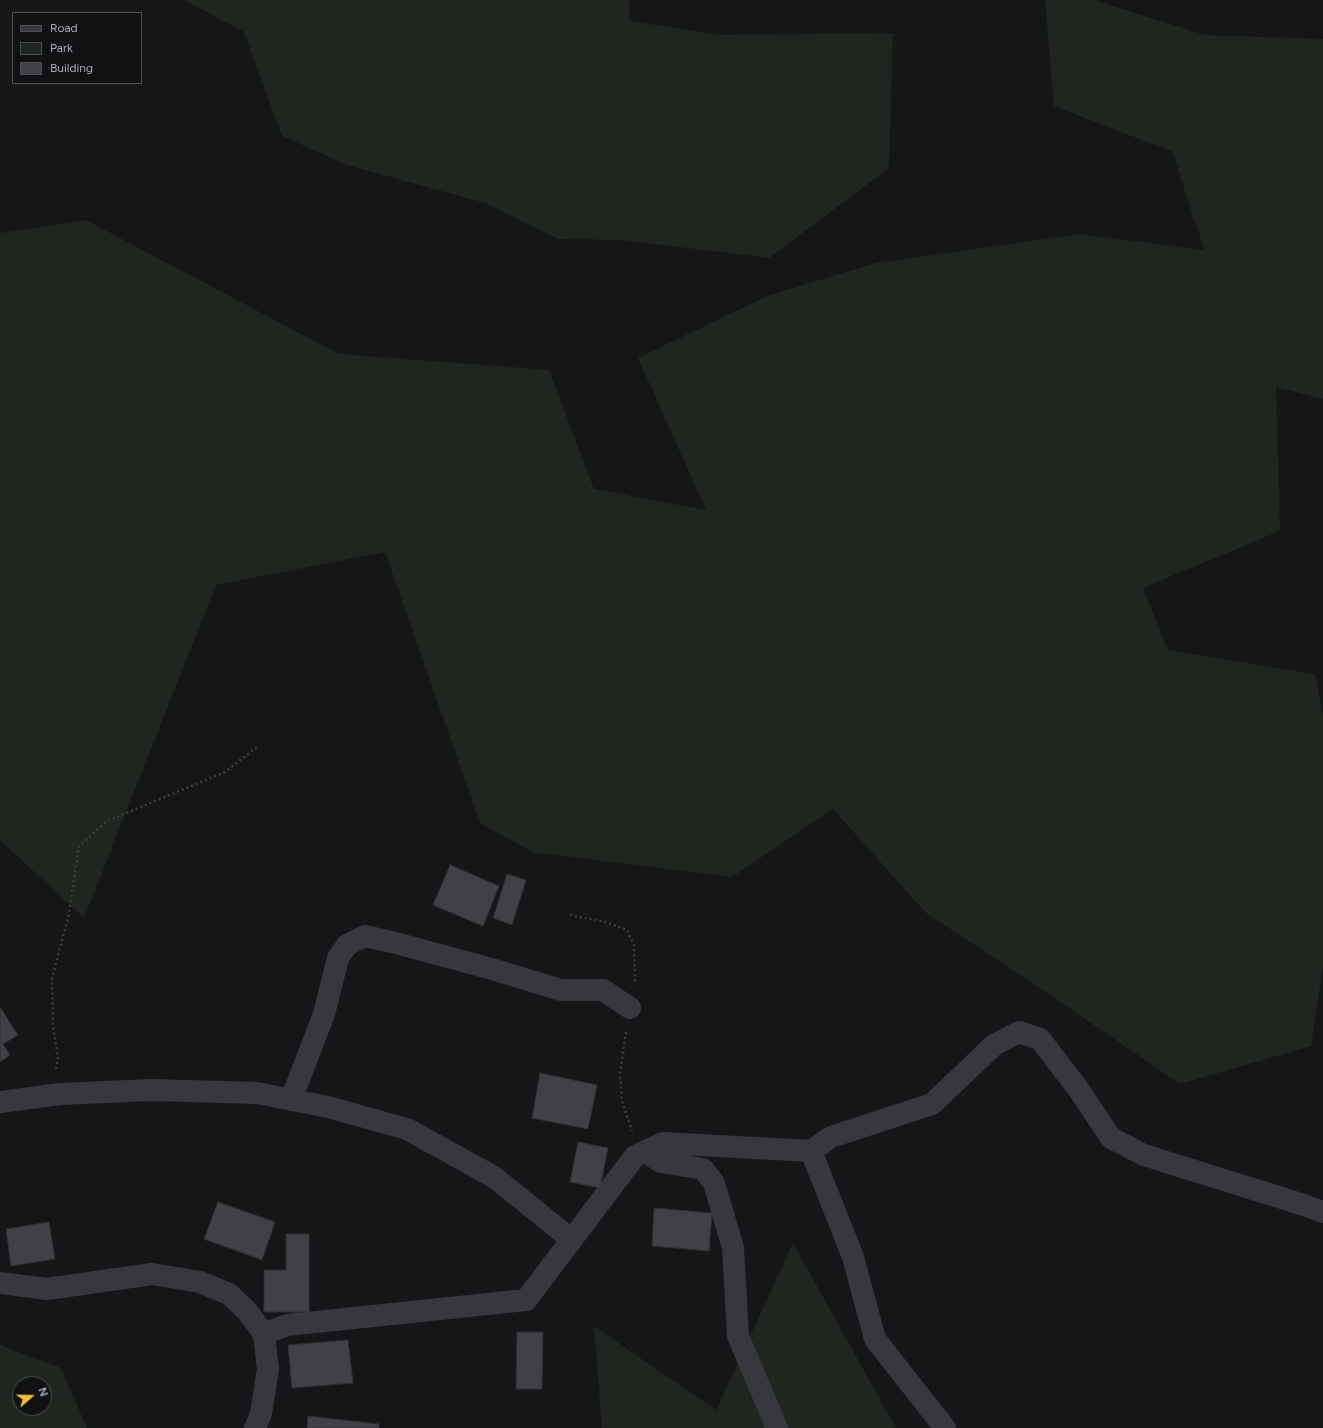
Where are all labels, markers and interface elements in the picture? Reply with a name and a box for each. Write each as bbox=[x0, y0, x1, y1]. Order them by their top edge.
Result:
legend bbox=[12, 12, 142, 84]
text: Road bbox=[50, 21, 78, 35]
text: Park bbox=[50, 41, 73, 55]
text: Building bbox=[50, 61, 93, 75]
north arrow bbox=[12, 1376, 52, 1416]
text: N bbox=[35, 1386, 50, 1398]

